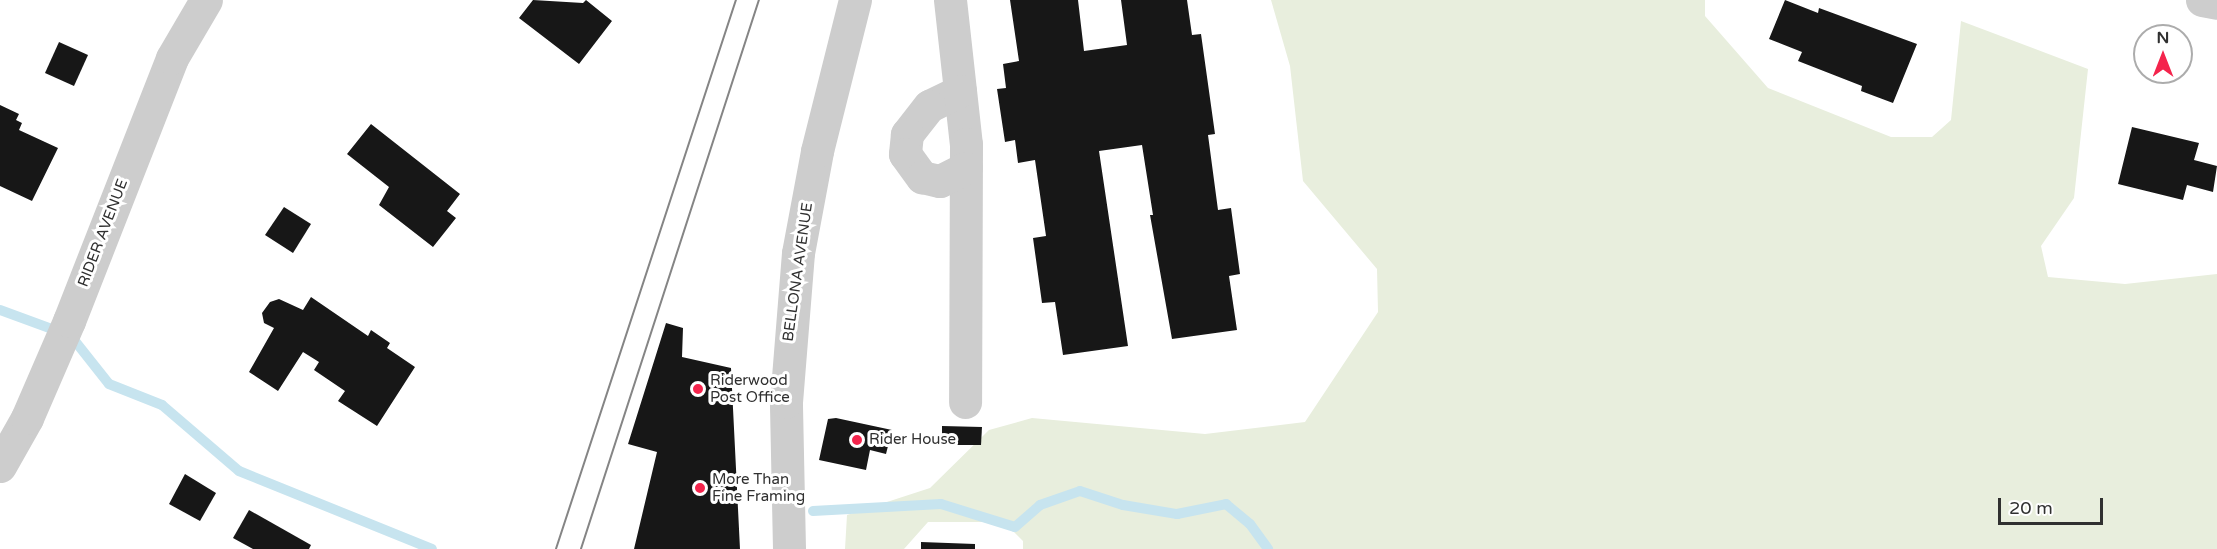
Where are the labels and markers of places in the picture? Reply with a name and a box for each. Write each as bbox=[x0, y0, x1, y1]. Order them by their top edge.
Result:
place label: Riderwood Post Office bbox=[710, 371, 790, 406]
marker: Riderwood Post Office bbox=[691, 382, 705, 396]
place label: Rider House bbox=[869, 431, 956, 449]
marker: Rider House bbox=[850, 433, 864, 447]
place label: More Than Fine Framing bbox=[712, 470, 805, 505]
marker: More Than Fine Framing bbox=[693, 481, 707, 495]

